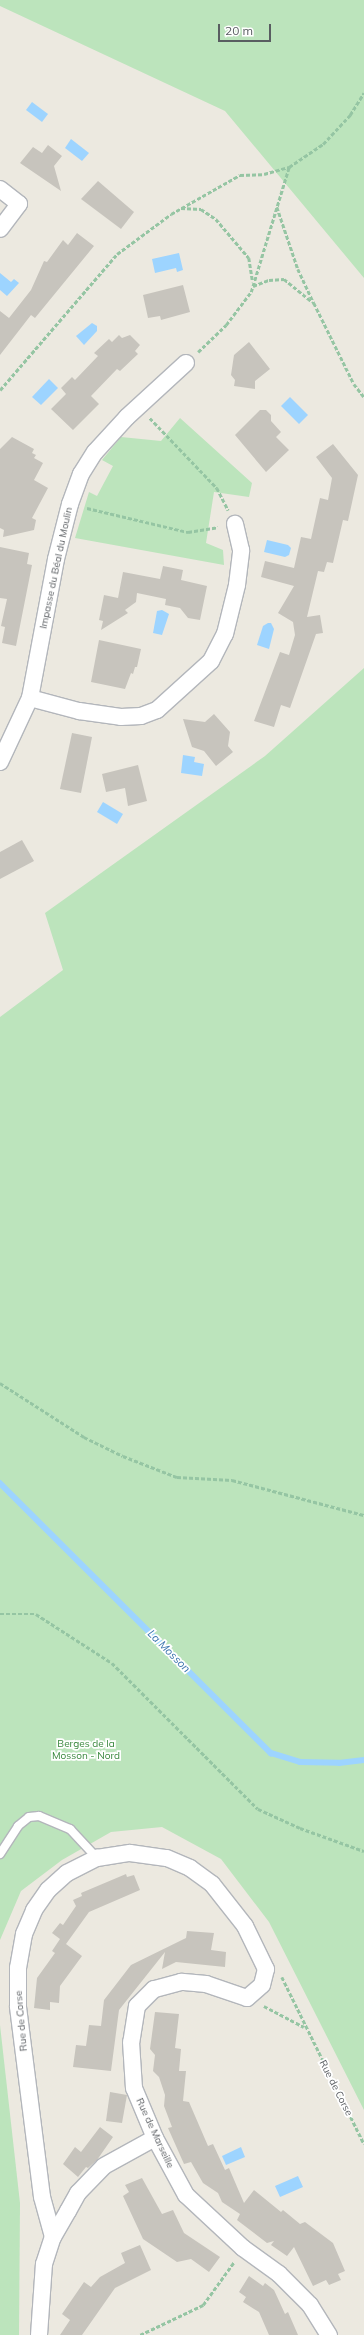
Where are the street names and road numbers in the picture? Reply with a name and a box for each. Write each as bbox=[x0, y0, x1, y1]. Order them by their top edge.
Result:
street label: Impasse du Béal du Moulin bbox=[37, 506, 75, 630]
street label: Rue de Corse bbox=[12, 1990, 30, 2052]
street label: Rue de Corse bbox=[317, 2058, 355, 2118]
street label: Rue de Marseille bbox=[134, 2096, 176, 2170]

